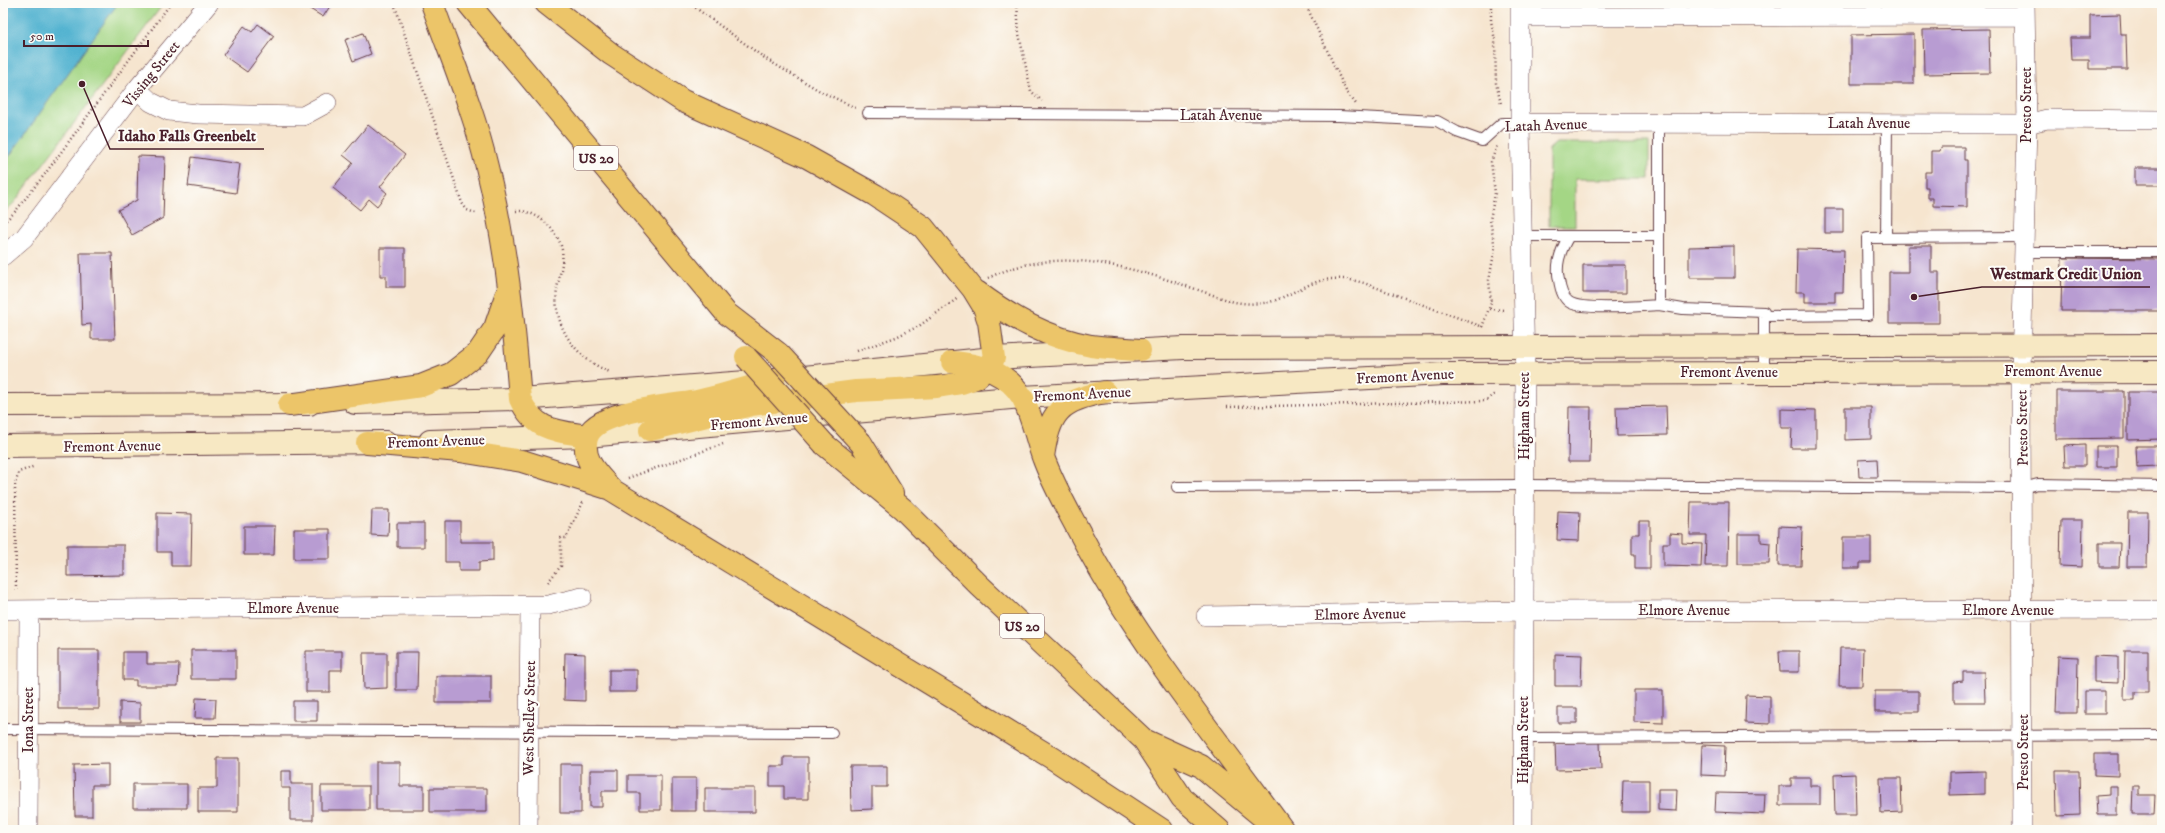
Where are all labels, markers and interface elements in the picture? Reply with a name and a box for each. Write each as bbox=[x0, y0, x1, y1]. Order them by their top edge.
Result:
scale bar bbox=[24, 22, 148, 48]
text: 50 m bbox=[30, 29, 54, 44]
street label: Vissing Street bbox=[118, 37, 184, 113]
street label: Presto Street bbox=[2017, 67, 2036, 143]
street label: Latah Avenue bbox=[1180, 106, 1262, 125]
street label: Latah Avenue bbox=[1828, 114, 1910, 133]
street label: Latah Avenue bbox=[1504, 115, 1588, 136]
callout: Idaho Falls Greenbelt bbox=[110, 121, 264, 149]
text: Idaho Falls Greenbelt bbox=[118, 126, 257, 146]
road number: US 20 bbox=[574, 146, 618, 170]
callout: Westmark Credit Union bbox=[1982, 259, 2150, 287]
text: Westmark Credit Union bbox=[1989, 264, 2142, 284]
street label: Fremont Avenue bbox=[2004, 362, 2102, 381]
street label: Fremont Avenue bbox=[1680, 363, 1778, 382]
street label: Fremont Avenue bbox=[1356, 364, 1454, 389]
street label: Higham Street bbox=[1515, 372, 1534, 460]
street label: Fremont Avenue bbox=[1033, 382, 1131, 407]
street label: Presto Street bbox=[2012, 389, 2033, 466]
street label: Fremont Avenue bbox=[710, 408, 809, 435]
street label: Fremont Avenue bbox=[387, 430, 485, 453]
street label: Fremont Avenue bbox=[63, 436, 161, 457]
street label: Elmore Avenue bbox=[247, 599, 339, 618]
street label: Elmore Avenue bbox=[1638, 601, 1730, 620]
street label: Elmore Avenue bbox=[1962, 601, 2054, 620]
street label: Elmore Avenue bbox=[1314, 604, 1406, 625]
road number: US 20 bbox=[1000, 614, 1044, 638]
street label: West Shelley Street bbox=[519, 660, 540, 777]
street label: Iona Street bbox=[19, 687, 38, 753]
street label: Higham Street bbox=[1514, 696, 1533, 784]
street label: Presto Street bbox=[2014, 714, 2033, 790]

